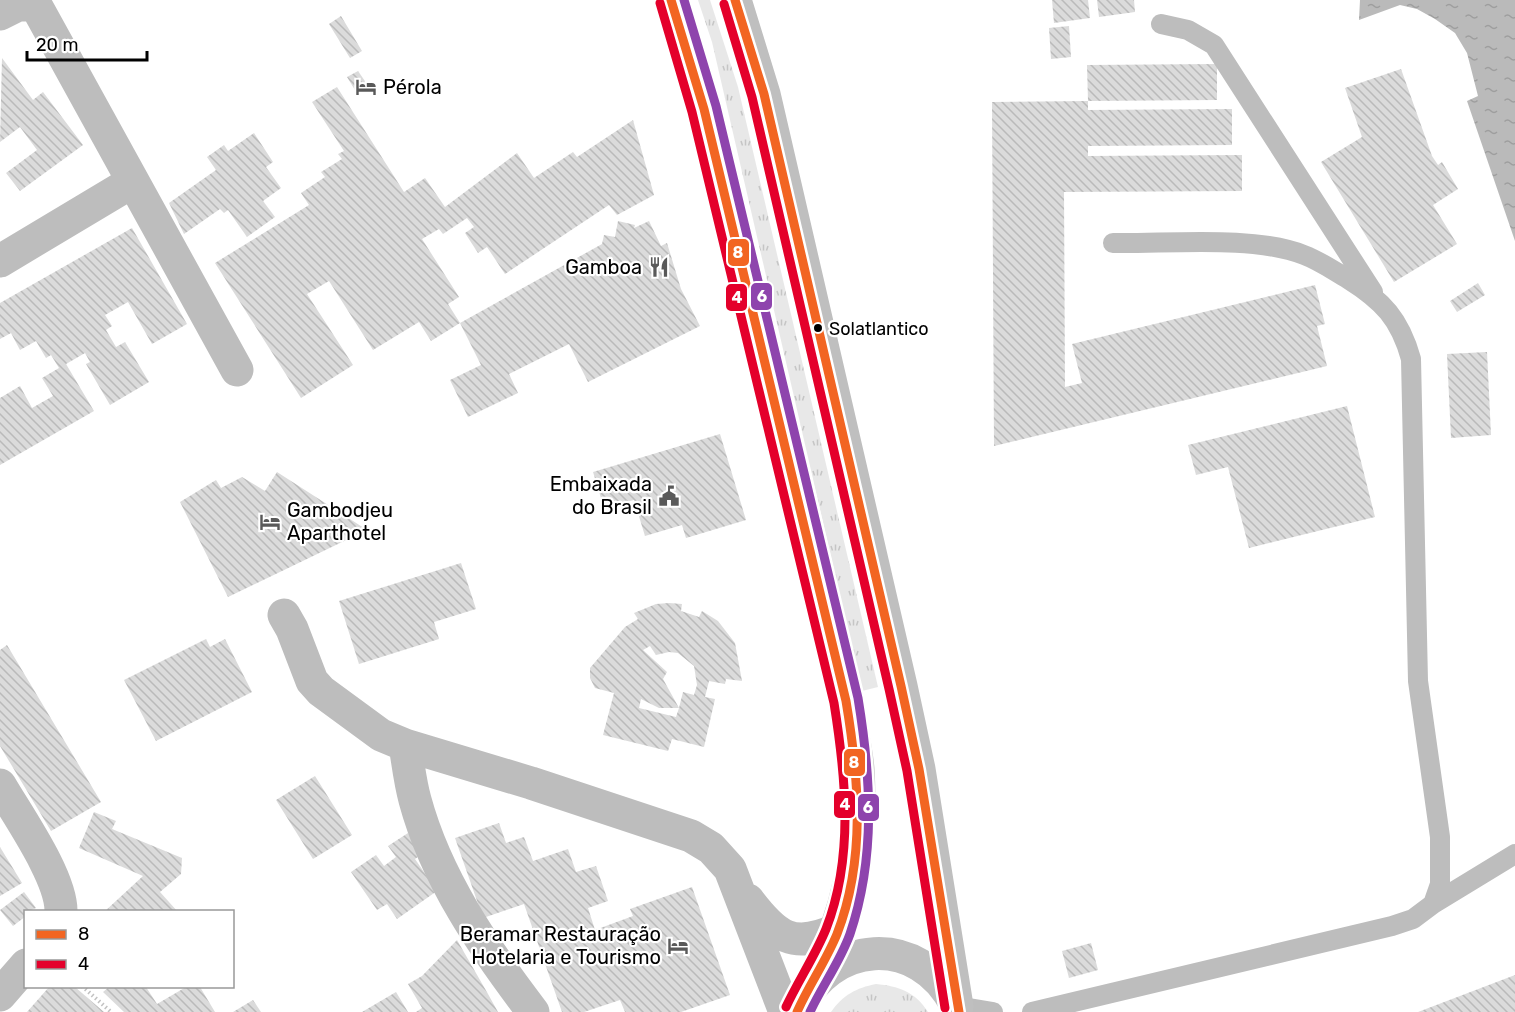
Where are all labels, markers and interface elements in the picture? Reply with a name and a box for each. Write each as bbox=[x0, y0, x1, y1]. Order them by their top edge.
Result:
scale bar bbox=[27, 24, 147, 62]
text: 20 m bbox=[36, 34, 78, 56]
hotel icon: Pérola bbox=[354, 75, 378, 99]
place label: Pérola bbox=[383, 75, 442, 99]
line badge: 8 bbox=[727, 238, 750, 267]
text: 8 bbox=[733, 243, 744, 262]
place label: Gamboa bbox=[565, 255, 642, 279]
restaurant icon: Gamboa bbox=[647, 255, 671, 279]
line badge: 6 bbox=[750, 282, 773, 311]
line badge: 4 bbox=[725, 283, 748, 312]
text: 6 bbox=[757, 287, 767, 306]
text: 4 bbox=[732, 288, 743, 307]
place label: Solatlantico bbox=[829, 318, 929, 340]
marker: Solatlantico bbox=[812, 322, 824, 334]
place label: Embaixada do Brasil bbox=[550, 472, 652, 519]
public building icon: Embaixada do Brasil bbox=[657, 484, 681, 508]
place label: Gambodjeu Aparthotel bbox=[287, 498, 393, 545]
hotel icon: Gambodjeu Aparthotel bbox=[258, 510, 282, 534]
line badge: 8 bbox=[843, 748, 866, 777]
text: 8 bbox=[849, 753, 860, 772]
line badge: 4 bbox=[833, 790, 856, 819]
line badge: 6 bbox=[857, 793, 880, 822]
text: 4 bbox=[840, 795, 851, 814]
text: 6 bbox=[863, 798, 873, 817]
legend bbox=[24, 910, 234, 988]
place label: Beramar Restauração Hotelaria e Tourismo bbox=[460, 922, 661, 969]
text: 8 bbox=[78, 923, 89, 945]
hotel icon: Beramar Restauração Hotelaria e Tourismo bbox=[666, 934, 690, 958]
text: 4 bbox=[78, 953, 89, 975]

